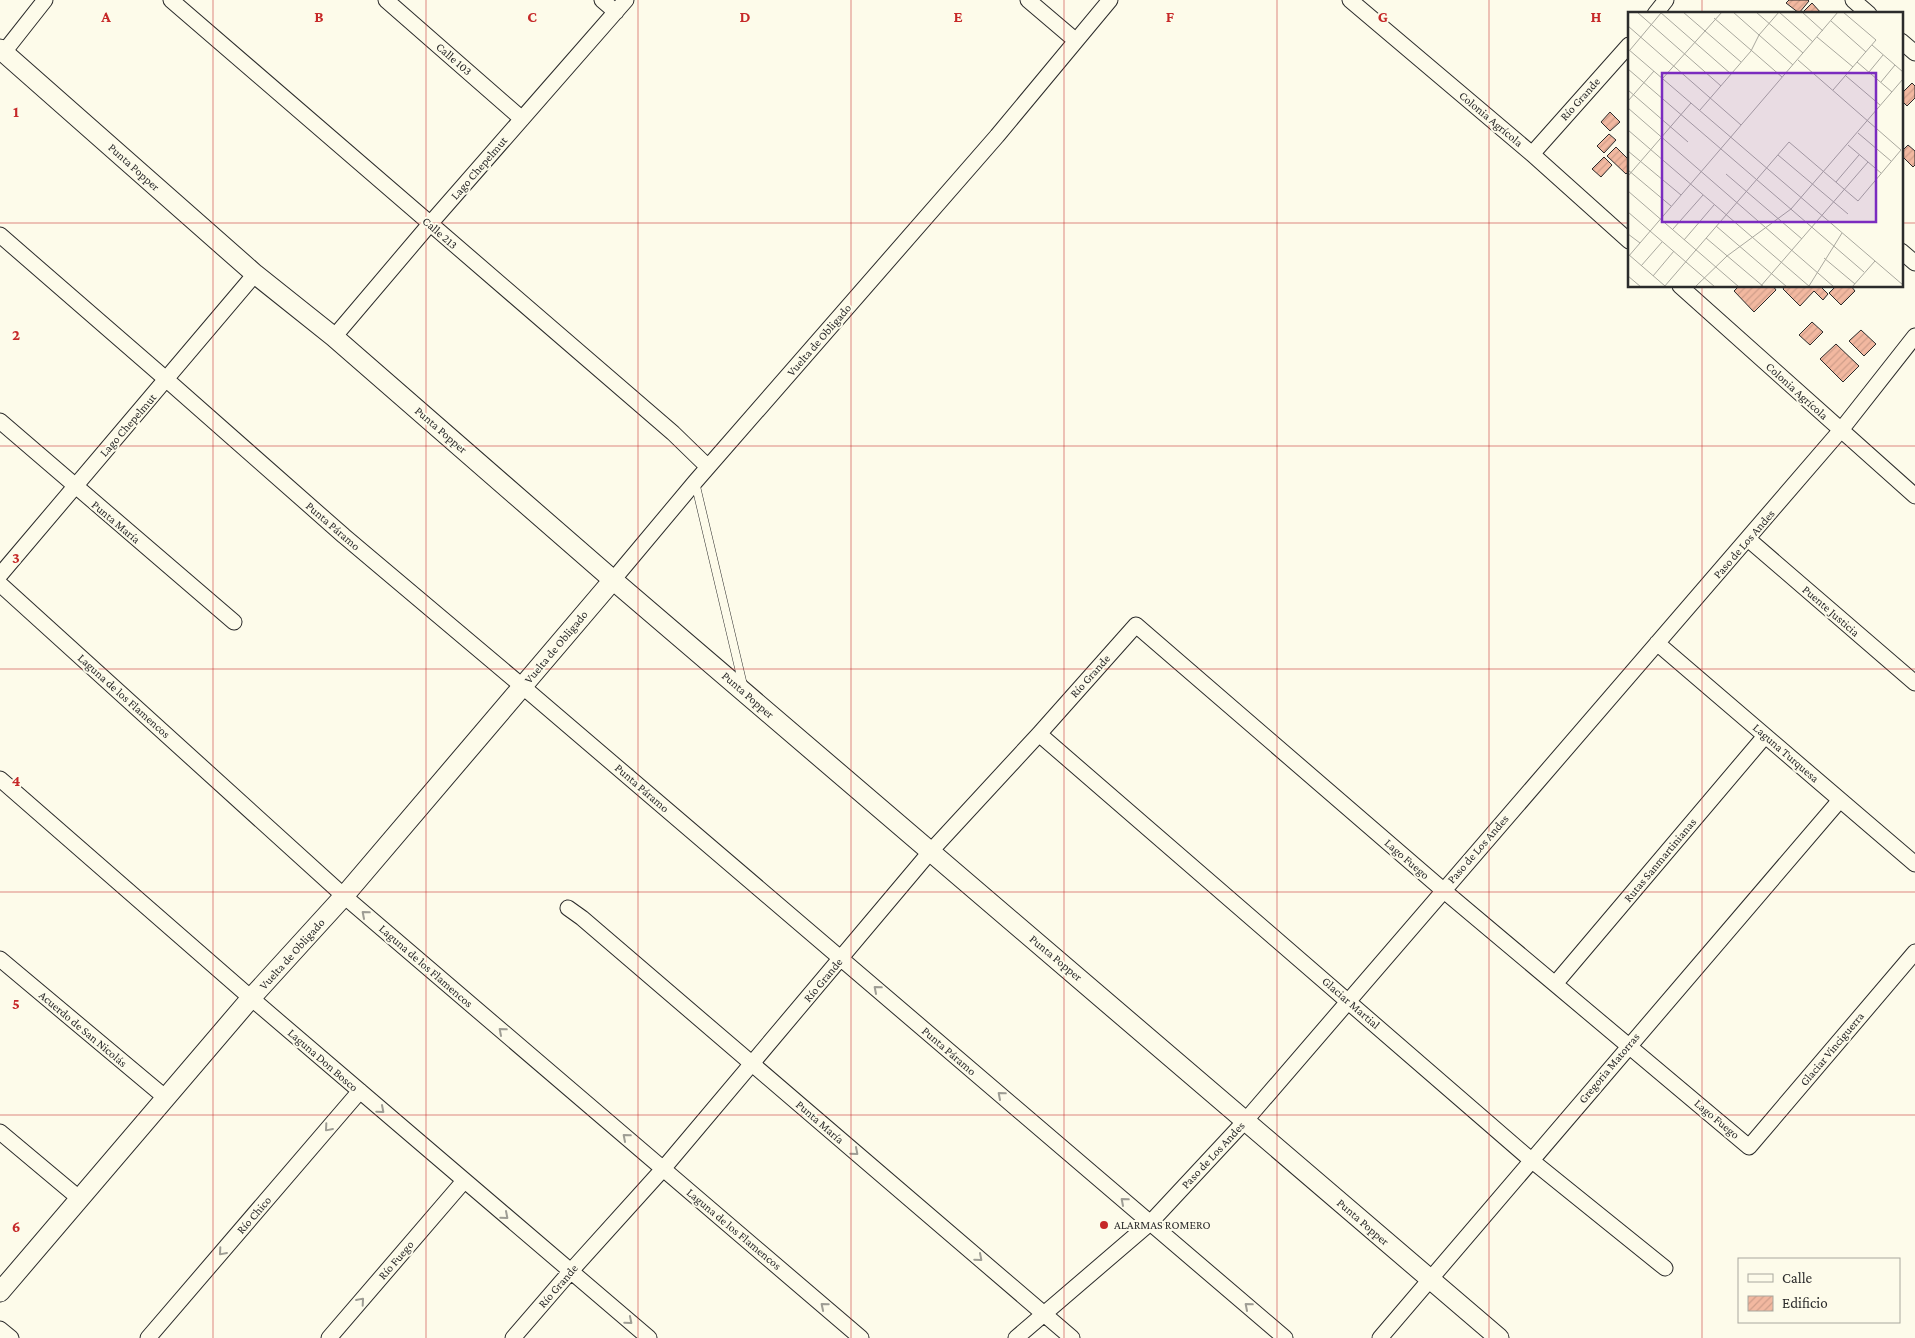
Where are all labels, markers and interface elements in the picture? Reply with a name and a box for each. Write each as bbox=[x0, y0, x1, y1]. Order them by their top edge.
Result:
text: A bbox=[100, 8, 111, 25]
text: B bbox=[314, 8, 324, 25]
text: C bbox=[527, 8, 537, 25]
text: D bbox=[739, 8, 751, 25]
text: E bbox=[953, 8, 963, 25]
text: F bbox=[1166, 8, 1175, 25]
text: G bbox=[1378, 8, 1388, 25]
text: H bbox=[1591, 8, 1602, 25]
inset map bbox=[1628, 12, 1902, 288]
street label: Calle 103 bbox=[433, 40, 475, 79]
street label: Río Grande bbox=[1557, 75, 1603, 123]
street label: Colonia Agrícola bbox=[1456, 88, 1526, 150]
text: 1 bbox=[13, 103, 19, 120]
street label: Lago Chepelmut bbox=[448, 133, 511, 202]
street label: Punta Popper bbox=[105, 140, 163, 194]
street label: Calle 213 bbox=[420, 214, 461, 252]
street label: Vuelta de Obligado bbox=[784, 301, 854, 379]
text: 2 bbox=[12, 326, 20, 343]
street label: Colonia Agrícola bbox=[1763, 359, 1831, 423]
street label: Lago Chepelmut bbox=[97, 390, 160, 459]
street label: Punta Popper bbox=[412, 404, 470, 457]
street label: Punta María bbox=[89, 498, 143, 547]
street label: Punta Páramo bbox=[303, 499, 363, 553]
street label: Paso de Los Andes bbox=[1710, 507, 1778, 581]
text: 3 bbox=[12, 549, 20, 566]
street label: Puente Justicia bbox=[1800, 582, 1863, 640]
street label: Vuelta de Obligado bbox=[521, 608, 591, 686]
street label: Laguna de los Flamencos bbox=[75, 651, 173, 741]
street label: Río Grande bbox=[1067, 652, 1113, 700]
street label: Punta Popper bbox=[719, 669, 777, 722]
street label: Laguna Turquesa bbox=[1750, 721, 1822, 786]
street label: Punta Páramo bbox=[612, 761, 672, 815]
text: 4 bbox=[12, 772, 21, 789]
street label: Paso de Los Andes bbox=[1444, 812, 1512, 886]
street label: Rutas Sanmartinianas bbox=[1621, 815, 1699, 905]
street label: Lago Fuego bbox=[1382, 836, 1432, 882]
one-way arrow bbox=[362, 911, 371, 920]
street label: Vuelta de Obligado bbox=[256, 915, 328, 993]
street label: Laguna de los Flamencos bbox=[376, 922, 476, 1011]
street label: Punta Popper bbox=[1027, 932, 1086, 985]
street label: Río Grande bbox=[801, 955, 845, 1005]
street label: Glaciar Martial bbox=[1319, 974, 1383, 1032]
one-way arrow bbox=[874, 986, 883, 995]
street label: Acuerdo de San Nicolás bbox=[36, 988, 130, 1070]
text: 5 bbox=[12, 995, 20, 1012]
street label: Glaciar Vinciguerra bbox=[1797, 1009, 1867, 1089]
street label: Punta Páramo bbox=[919, 1024, 979, 1078]
street label: Laguna Don Bosco bbox=[285, 1026, 361, 1094]
one-way arrow bbox=[499, 1029, 508, 1037]
street label: Gregoria Matorras bbox=[1575, 1030, 1643, 1106]
one-way arrow bbox=[997, 1092, 1006, 1101]
street label: Lago Fuego bbox=[1692, 1096, 1742, 1142]
street label: Punta María bbox=[793, 1097, 847, 1147]
one-way arrow bbox=[376, 1104, 385, 1113]
street label: Paso de Los Andes bbox=[1178, 1118, 1248, 1191]
one-way arrow bbox=[325, 1123, 334, 1132]
one-way arrow bbox=[622, 1134, 631, 1143]
one-way arrow bbox=[850, 1147, 859, 1156]
street label: Laguna de los Flamencos bbox=[684, 1185, 784, 1273]
street label: Río Chico bbox=[234, 1193, 274, 1237]
street label: Punta Popper bbox=[1334, 1196, 1392, 1249]
one-way arrow bbox=[1121, 1197, 1130, 1206]
one-way arrow bbox=[499, 1210, 508, 1219]
text: 6 bbox=[12, 1218, 20, 1235]
place label: ALARMAS ROMERO bbox=[1114, 1218, 1210, 1232]
marker: ALARMAS ROMERO bbox=[1098, 1219, 1110, 1231]
street label: Río Fuego bbox=[375, 1238, 417, 1282]
one-way arrow bbox=[219, 1246, 228, 1255]
one-way arrow bbox=[973, 1252, 982, 1261]
legend bbox=[1738, 1258, 1900, 1323]
street label: Río Grande bbox=[535, 1261, 581, 1311]
text: Calle bbox=[1782, 1270, 1813, 1286]
text: Edificio bbox=[1782, 1295, 1828, 1311]
one-way arrow bbox=[355, 1298, 363, 1307]
one-way arrow bbox=[1244, 1303, 1253, 1312]
one-way arrow bbox=[821, 1304, 830, 1312]
one-way arrow bbox=[623, 1315, 632, 1324]

